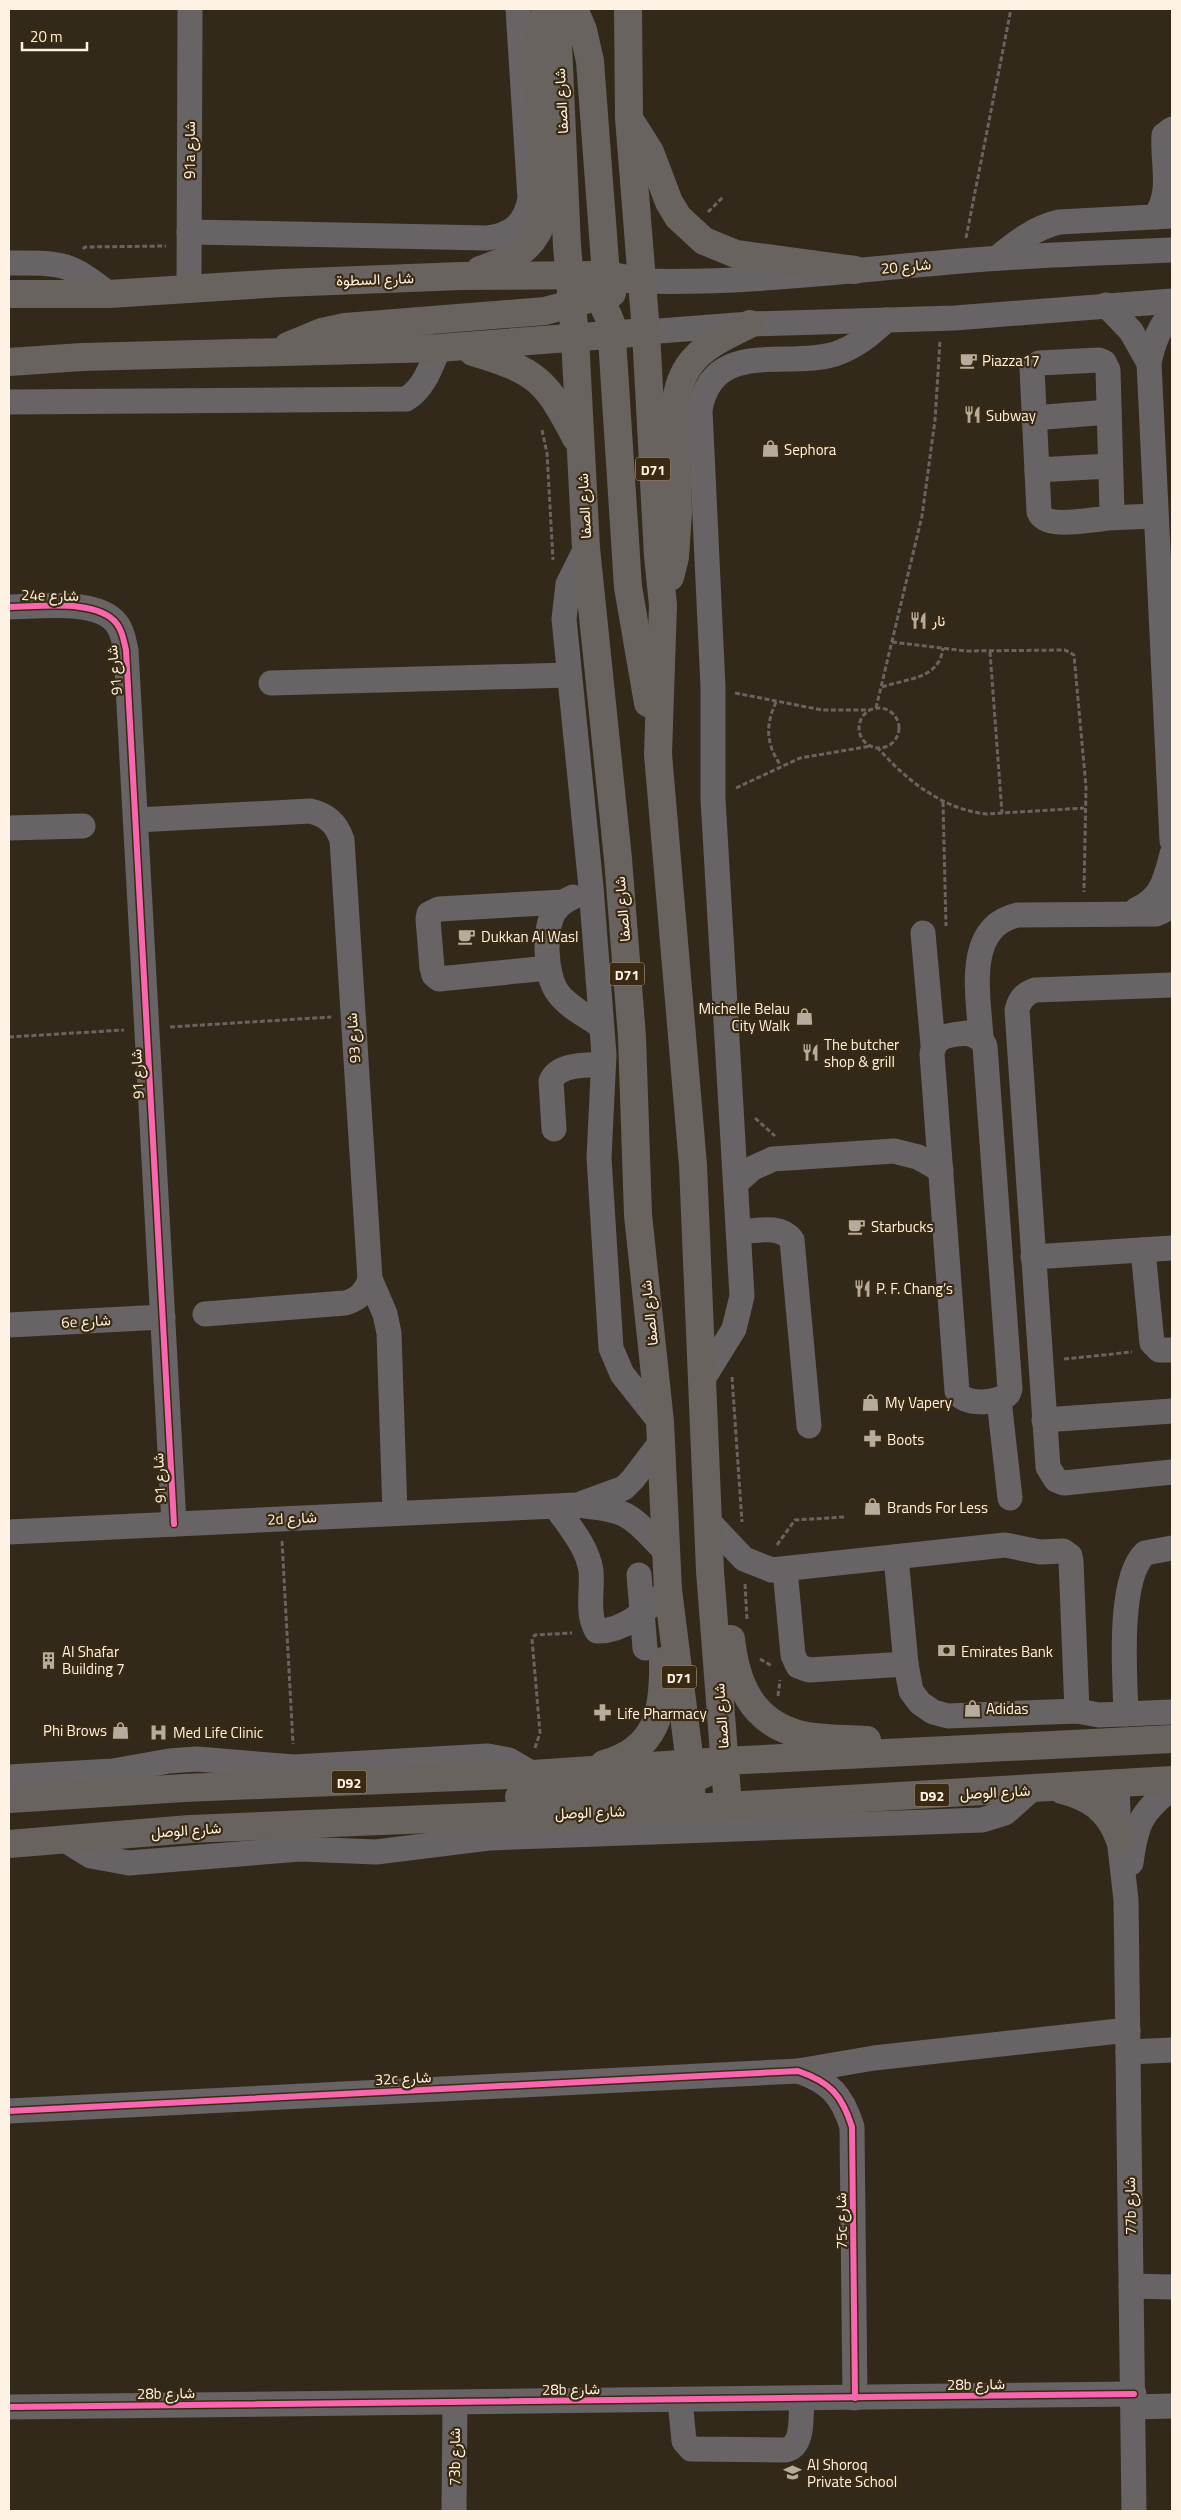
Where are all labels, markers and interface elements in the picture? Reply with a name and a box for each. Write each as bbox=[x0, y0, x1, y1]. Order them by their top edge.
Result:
scale bar bbox=[22, 20, 88, 52]
text: 20 m bbox=[30, 25, 63, 48]
street label: شارع الصفا bbox=[548, 67, 574, 134]
street label: 91a شارع bbox=[178, 121, 201, 179]
street label: شارع 20 bbox=[880, 252, 932, 280]
street label: شارع السطوة bbox=[336, 266, 414, 292]
place label: Piazza17 bbox=[982, 349, 1040, 372]
cafe icon: Piazza17 bbox=[958, 350, 978, 370]
place label: Subway bbox=[986, 404, 1036, 427]
restaurant icon: Subway bbox=[962, 405, 982, 425]
place label: Sephora bbox=[784, 438, 837, 461]
shop icon: Sephora bbox=[760, 439, 780, 459]
road number: D71 bbox=[636, 458, 670, 480]
street label: شارع الصفا bbox=[571, 472, 597, 539]
street label: 24e شارع bbox=[21, 583, 79, 607]
place label: نار bbox=[931, 609, 945, 632]
restaurant icon: نار bbox=[908, 610, 928, 630]
street label: شارع 91 bbox=[100, 644, 128, 696]
street label: شارع الصفا bbox=[608, 875, 636, 943]
place label: Dukkan Al Wasl bbox=[481, 925, 579, 948]
cafe icon: Dukkan Al Wasl bbox=[457, 926, 477, 946]
road number: D71 bbox=[610, 962, 644, 986]
place label: Michelle Belau City Walk bbox=[698, 997, 790, 1037]
shop icon: Michelle Belau City Walk bbox=[794, 1007, 814, 1027]
street label: شارع 93 bbox=[340, 1012, 366, 1064]
place label: The butcher shop & grill bbox=[824, 1033, 899, 1073]
restaurant icon: The butcher shop & grill bbox=[800, 1043, 820, 1063]
street label: شارع 91 bbox=[124, 1048, 150, 1100]
place label: Starbucks bbox=[871, 1215, 934, 1238]
cafe icon: Starbucks bbox=[847, 1216, 867, 1236]
place label: P. F. Chang’s bbox=[876, 1277, 953, 1300]
restaurant icon: P. F. Chang’s bbox=[852, 1278, 872, 1298]
street label: شارع الصفا bbox=[634, 1279, 664, 1347]
street label: 6e شارع bbox=[61, 1308, 111, 1334]
place label: My Vapery bbox=[885, 1391, 952, 1414]
shop icon: My Vapery bbox=[861, 1392, 881, 1412]
place label: Boots bbox=[887, 1428, 924, 1451]
pharmacy icon: Boots bbox=[863, 1429, 883, 1449]
street label: شارع 91 bbox=[146, 1452, 172, 1504]
place label: Brands For Less bbox=[887, 1496, 988, 1519]
shop icon: Brands For Less bbox=[863, 1497, 883, 1517]
street label: 2d شارع bbox=[267, 1505, 318, 1531]
place label: Al Shafar Building 7 bbox=[62, 1640, 125, 1680]
place label: Emirates Bank bbox=[961, 1640, 1053, 1663]
bank icon: Emirates Bank bbox=[937, 1641, 957, 1661]
building icon: Al Shafar Building 7 bbox=[38, 1650, 58, 1670]
road number: D71 bbox=[662, 1665, 696, 1688]
street label: شارع الصفا bbox=[707, 1682, 735, 1750]
place label: Adidas bbox=[986, 1697, 1029, 1720]
shop icon: Adidas bbox=[962, 1698, 982, 1718]
place label: Life Pharmacy bbox=[617, 1702, 707, 1725]
pharmacy icon: Life Pharmacy bbox=[593, 1703, 613, 1723]
place label: Phi Brows bbox=[43, 1719, 107, 1742]
shop icon: Phi Brows bbox=[111, 1720, 131, 1740]
place label: Med Life Clinic bbox=[173, 1721, 263, 1744]
hospital icon: Med Life Clinic bbox=[149, 1722, 169, 1742]
road number: D92 bbox=[332, 1770, 366, 1794]
street label: شارع الوصل bbox=[959, 1779, 1031, 1805]
road number: D92 bbox=[914, 1784, 950, 1806]
street label: شارع الوصل bbox=[554, 1799, 626, 1825]
street label: شارع الوصل bbox=[150, 1816, 222, 1844]
street label: 32c شارع bbox=[374, 2065, 432, 2091]
street label: 77b شارع bbox=[1118, 2177, 1142, 2235]
street label: 75c شارع bbox=[829, 2192, 853, 2250]
street label: 28b شارع bbox=[947, 2372, 1005, 2396]
street label: 28b شارع bbox=[542, 2377, 600, 2401]
street label: 28b شارع bbox=[137, 2381, 195, 2405]
street label: 73b شارع bbox=[443, 2428, 466, 2486]
place label: Al Shoroq Private School bbox=[807, 2453, 897, 2493]
school or university icon: Al Shoroq Private School bbox=[783, 2463, 803, 2483]

